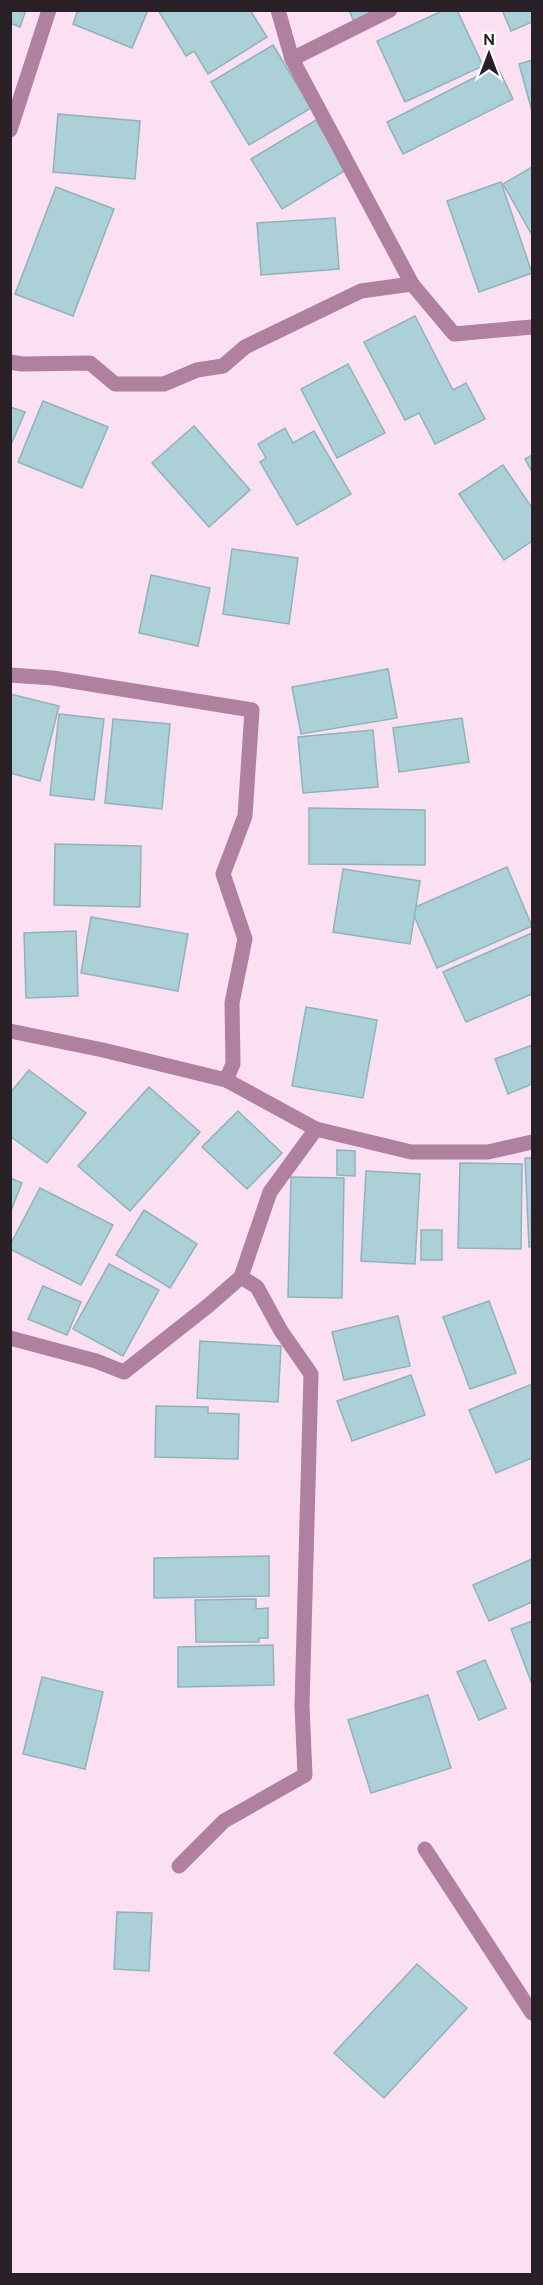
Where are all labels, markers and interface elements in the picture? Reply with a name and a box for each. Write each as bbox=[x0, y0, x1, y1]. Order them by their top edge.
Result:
north arrow bbox=[459, 24, 519, 84]
text: N bbox=[483, 29, 495, 50]

